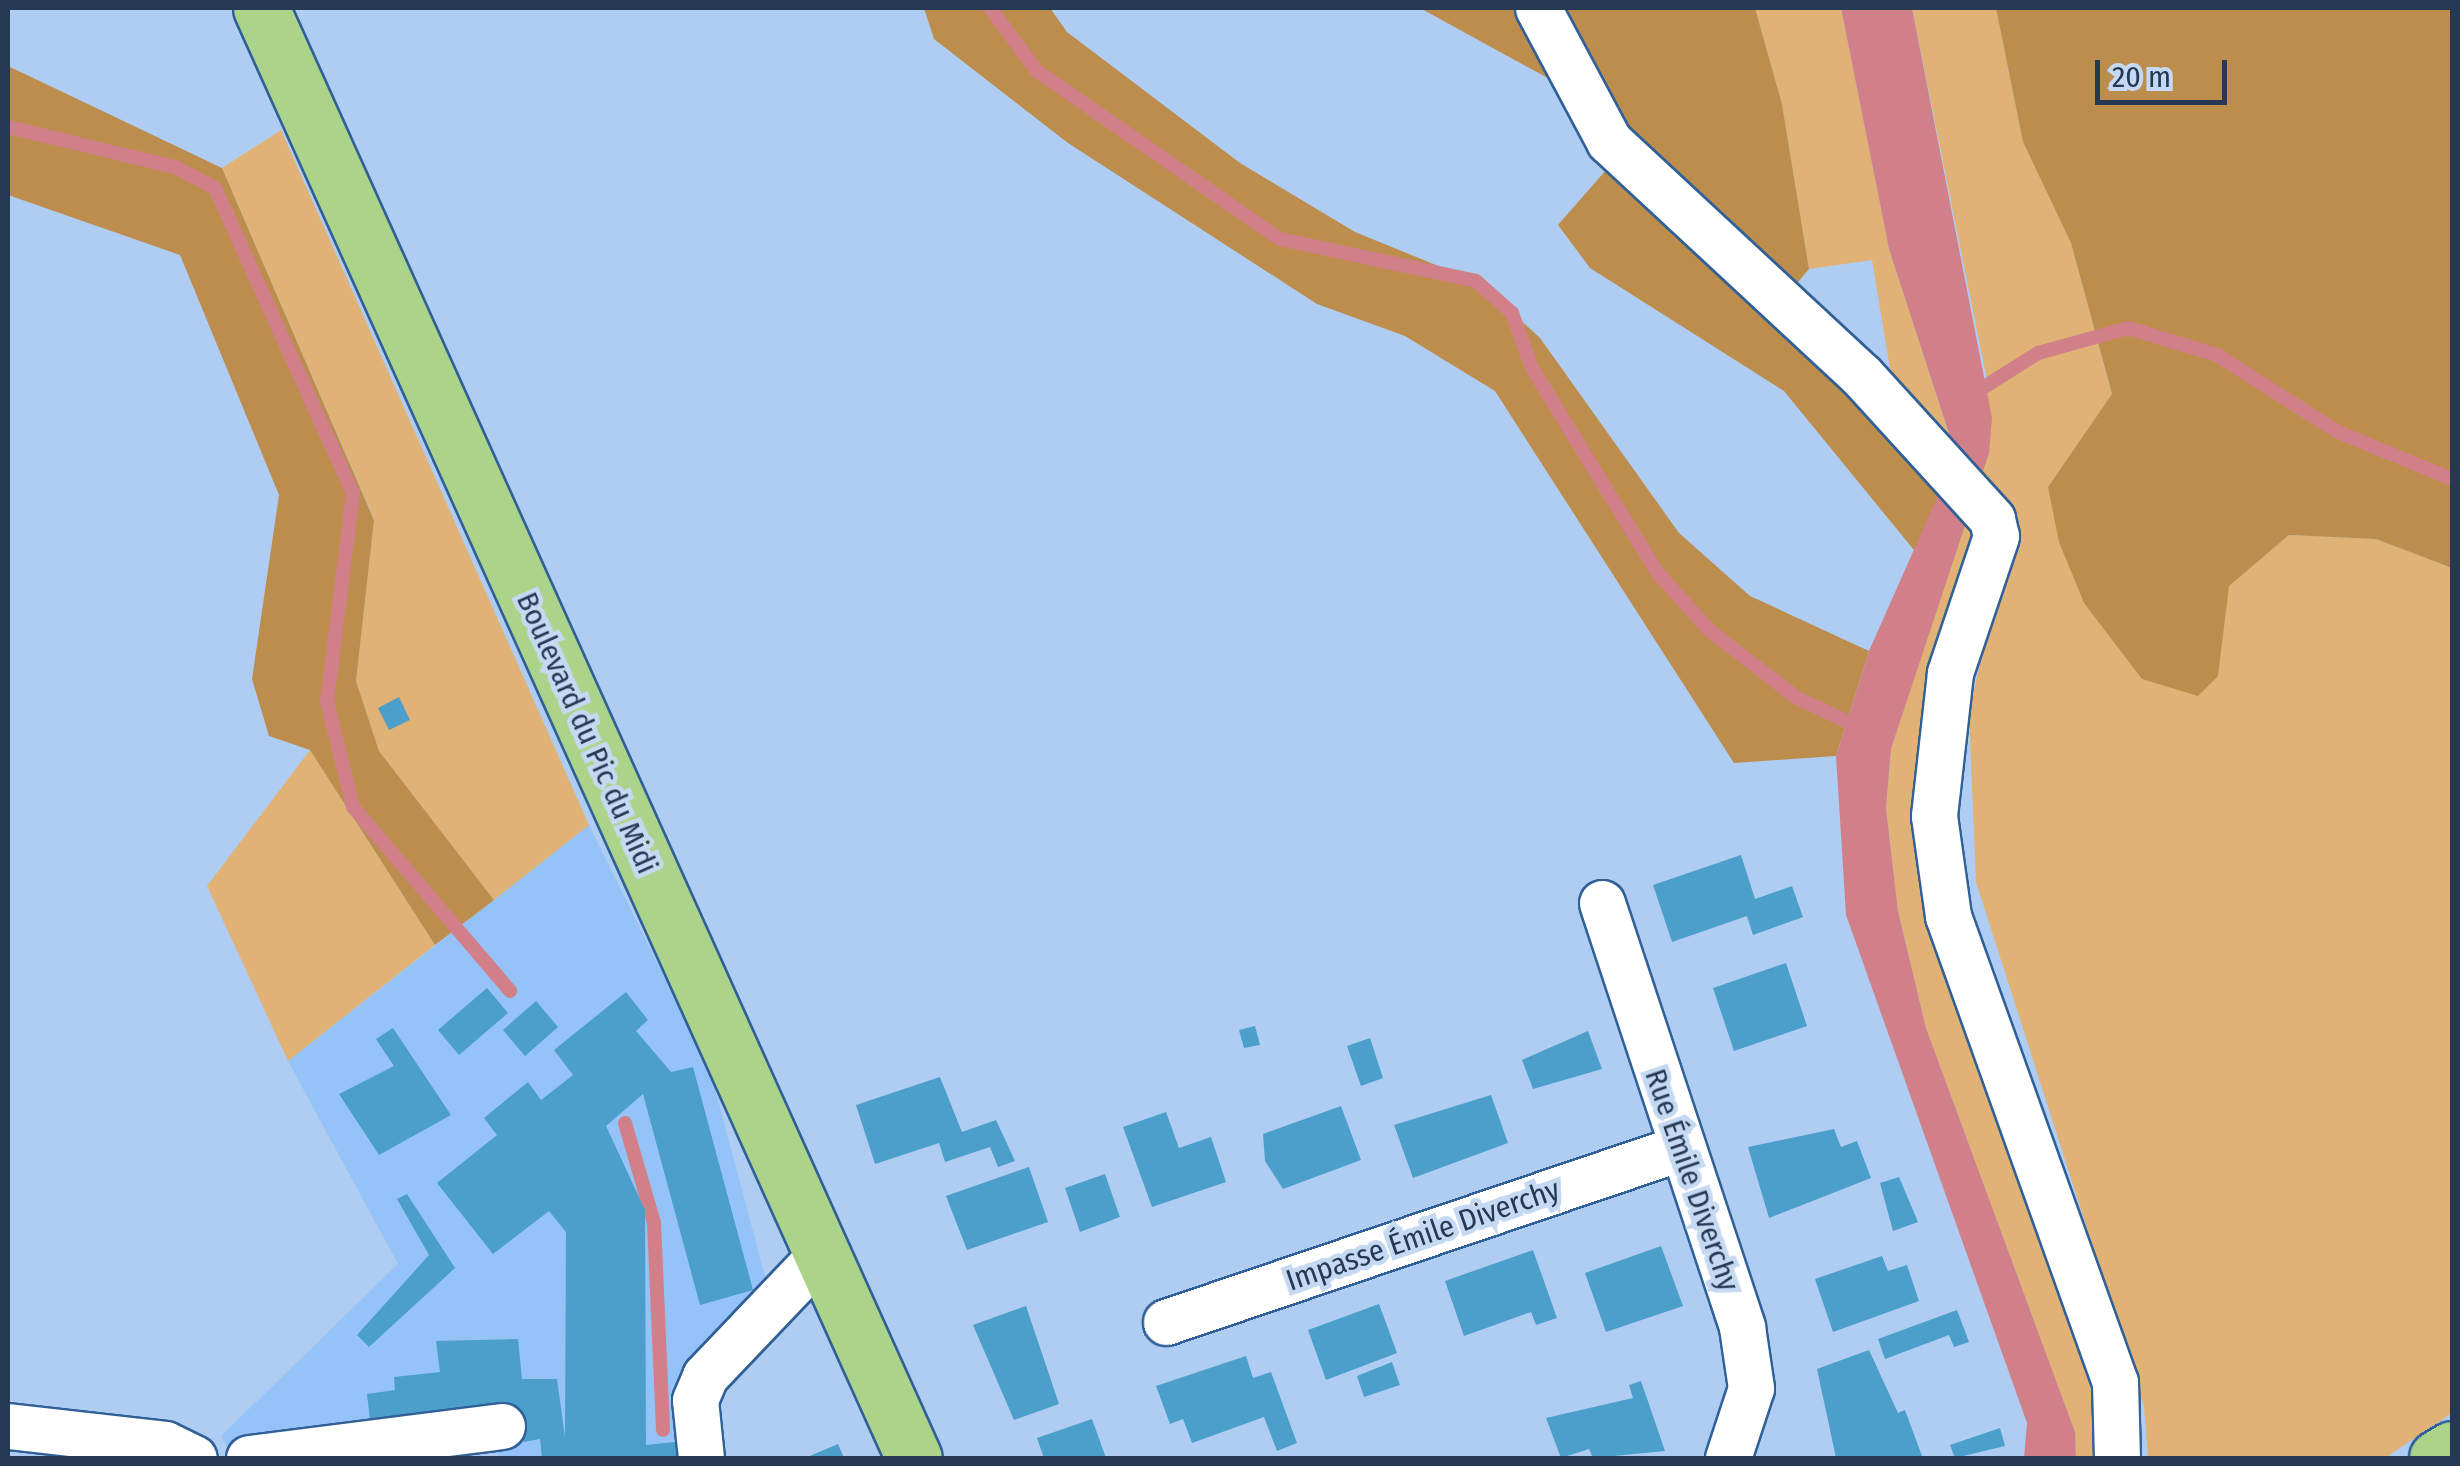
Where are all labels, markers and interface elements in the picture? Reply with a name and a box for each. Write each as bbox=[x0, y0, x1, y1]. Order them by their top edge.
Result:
scale bar bbox=[2100, 40, 2232, 102]
text: 20 m bbox=[2112, 59, 2171, 95]
street label: Boulevard du Pic du Midi bbox=[509, 587, 665, 879]
street label: Rue Émile Diverchy bbox=[1637, 1064, 1747, 1296]
street label: Impasse Émile Diverchy bbox=[1282, 1171, 1564, 1299]

